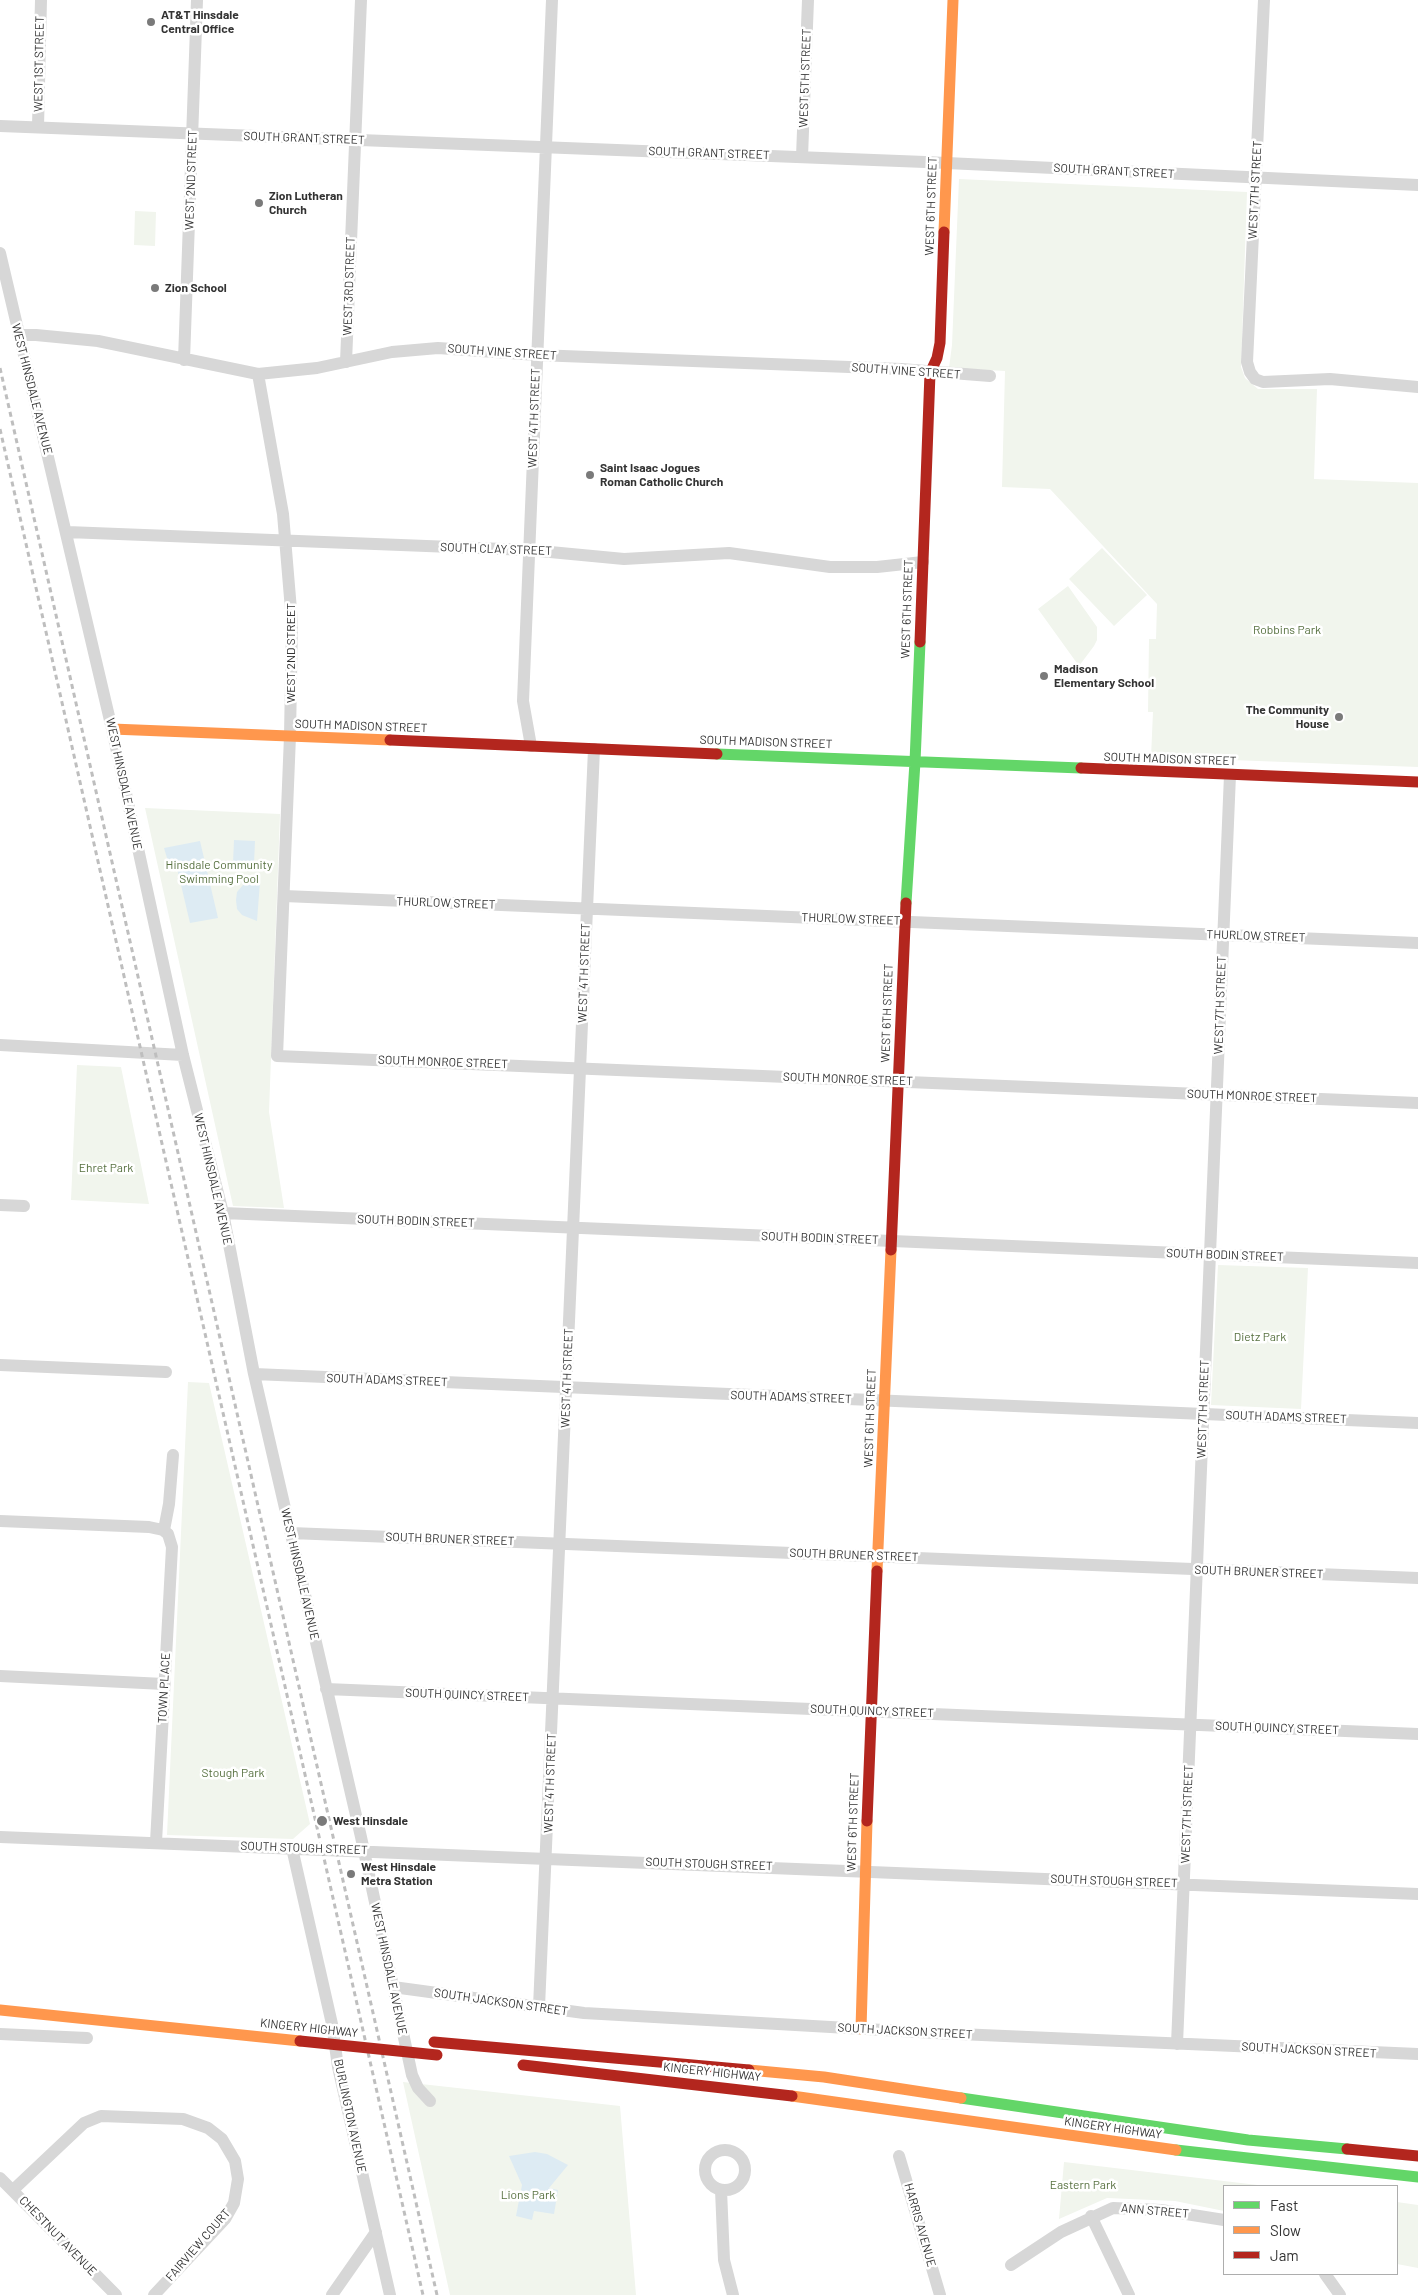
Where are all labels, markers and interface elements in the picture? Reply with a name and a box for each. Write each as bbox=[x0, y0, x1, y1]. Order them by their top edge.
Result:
place label: AT&T Hinsdale Central Office bbox=[161, 8, 239, 36]
street label: WEST 1ST STREET bbox=[31, 16, 47, 112]
marker: AT&T Hinsdale Central Office bbox=[145, 16, 157, 28]
street label: WEST 5TH STREET bbox=[796, 28, 814, 128]
street label: SOUTH GRANT STREET bbox=[243, 129, 365, 147]
street label: WEST 2ND STREET bbox=[182, 130, 200, 230]
street label: WEST 7TH STREET bbox=[1245, 140, 1265, 240]
street label: SOUTH GRANT STREET bbox=[648, 144, 770, 162]
street label: WEST 6TH STREET bbox=[922, 156, 940, 256]
street label: SOUTH GRANT STREET bbox=[1053, 161, 1175, 181]
place label: Zion Lutheran Church bbox=[269, 189, 343, 217]
marker: Zion Lutheran Church bbox=[253, 197, 265, 209]
street label: WEST 3RD STREET bbox=[340, 236, 358, 336]
place label: Zion School bbox=[165, 281, 227, 295]
marker: Zion School bbox=[149, 282, 161, 294]
street label: WEST HINSDALE AVENUE bbox=[9, 322, 55, 456]
street label: SOUTH VINE STREET bbox=[447, 341, 557, 363]
street label: SOUTH VINE STREET bbox=[851, 360, 961, 382]
street label: WEST 4TH STREET bbox=[525, 368, 543, 468]
place label: Saint Isaac Jogues Roman Catholic Church bbox=[600, 461, 723, 489]
marker: Saint Isaac Jogues Roman Catholic Church bbox=[584, 469, 596, 481]
street label: SOUTH CLAY STREET bbox=[440, 540, 552, 558]
street label: WEST 6TH STREET bbox=[898, 559, 916, 659]
street label: WEST 2ND STREET bbox=[284, 603, 298, 703]
park label: Robbins Park bbox=[1253, 623, 1321, 637]
place label: Madison Elementary School bbox=[1054, 662, 1154, 690]
marker: Madison Elementary School bbox=[1038, 670, 1050, 682]
place label: The Community House bbox=[1246, 703, 1329, 731]
marker: The Community House bbox=[1333, 711, 1345, 723]
street label: SOUTH MADISON STREET bbox=[294, 716, 428, 736]
street label: WEST HINSDALE AVENUE bbox=[103, 717, 145, 851]
street label: SOUTH MADISON STREET bbox=[699, 732, 833, 752]
street label: SOUTH MADISON STREET bbox=[1103, 749, 1237, 769]
park label: Hinsdale Community Swimming Pool bbox=[166, 858, 272, 886]
street label: THURLOW STREET bbox=[396, 894, 496, 912]
street label: THURLOW STREET bbox=[801, 910, 901, 928]
street label: WEST 4TH STREET bbox=[575, 923, 593, 1023]
street label: THURLOW STREET bbox=[1206, 927, 1306, 945]
street label: WEST 7TH STREET bbox=[1211, 955, 1229, 1055]
street label: WEST 6TH STREET bbox=[878, 963, 896, 1063]
street label: SOUTH MONROE STREET bbox=[378, 1053, 508, 1071]
street label: SOUTH MONROE STREET bbox=[783, 1070, 913, 1088]
street label: SOUTH MONROE STREET bbox=[1187, 1087, 1317, 1105]
street label: WEST HINSDALE AVENUE bbox=[191, 1112, 235, 1246]
park label: Ehret Park bbox=[79, 1161, 133, 1175]
street label: SOUTH BODIN STREET bbox=[357, 1212, 475, 1230]
street label: SOUTH BODIN STREET bbox=[761, 1229, 879, 1247]
street label: SOUTH BODIN STREET bbox=[1166, 1246, 1284, 1264]
street label: WEST 4TH STREET bbox=[558, 1328, 576, 1428]
park label: Dietz Park bbox=[1234, 1330, 1286, 1344]
street label: WEST 7TH STREET bbox=[1194, 1359, 1212, 1459]
street label: WEST 6TH STREET bbox=[861, 1368, 879, 1468]
street label: SOUTH ADAMS STREET bbox=[326, 1371, 448, 1389]
street label: SOUTH ADAMS STREET bbox=[730, 1388, 852, 1406]
street label: SOUTH ADAMS STREET bbox=[1225, 1408, 1347, 1426]
street label: WEST HINSDALE AVENUE bbox=[278, 1507, 322, 1641]
street label: SOUTH BRUNER STREET bbox=[385, 1530, 515, 1548]
street label: SOUTH BRUNER STREET bbox=[789, 1546, 919, 1564]
street label: SOUTH BRUNER STREET bbox=[1194, 1563, 1324, 1581]
street label: TOWN PLACE bbox=[155, 1652, 173, 1724]
street label: SOUTH QUINCY STREET bbox=[405, 1686, 529, 1704]
street label: SOUTH QUINCY STREET bbox=[810, 1702, 934, 1720]
street label: SOUTH QUINCY STREET bbox=[1215, 1719, 1339, 1737]
street label: WEST 4TH STREET bbox=[541, 1733, 559, 1833]
street label: WEST 7TH STREET bbox=[1178, 1764, 1196, 1864]
park label: Stough Park bbox=[201, 1766, 265, 1780]
street label: WEST 6TH STREET bbox=[844, 1772, 862, 1872]
marker: West Hinsdale bbox=[315, 1814, 329, 1828]
place label: West Hinsdale bbox=[333, 1814, 408, 1828]
street label: SOUTH STOUGH STREET bbox=[240, 1839, 368, 1857]
street label: SOUTH STOUGH STREET bbox=[645, 1855, 773, 1873]
place label: West Hinsdale Metra Station bbox=[361, 1860, 436, 1888]
marker: West Hinsdale Metra Station bbox=[345, 1868, 357, 1880]
street label: SOUTH STOUGH STREET bbox=[1050, 1872, 1178, 1890]
street label: WEST HINSDALE AVENUE bbox=[368, 1902, 410, 2036]
street label: SOUTH JACKSON STREET bbox=[433, 1985, 569, 2019]
street label: KINGERY HIGHWAY bbox=[259, 2016, 359, 2040]
street label: SOUTH JACKSON STREET bbox=[837, 2020, 973, 2042]
street label: SOUTH JACKSON STREET bbox=[1241, 2039, 1377, 2061]
street label: BURLINGTON AVENUE bbox=[331, 2058, 369, 2174]
street label: KINGERY HIGHWAY bbox=[662, 2060, 762, 2084]
street label: KINGERY HIGHWAY bbox=[1063, 2114, 1163, 2142]
park label: Eastern Park bbox=[1050, 2178, 1116, 2192]
street label: HARRIS AVENUE bbox=[901, 2181, 939, 2269]
legend bbox=[1223, 2185, 1398, 2275]
park label: Lions Park bbox=[501, 2188, 555, 2202]
street label: CHESTNUT AVENUE bbox=[16, 2193, 100, 2279]
text: Fast bbox=[1270, 2196, 1298, 2214]
street label: ANN STREET bbox=[1120, 2201, 1190, 2221]
street label: FAIRVIEW COURT bbox=[163, 2206, 233, 2284]
text: Slow bbox=[1270, 2221, 1301, 2239]
text: Jam bbox=[1270, 2246, 1299, 2264]

